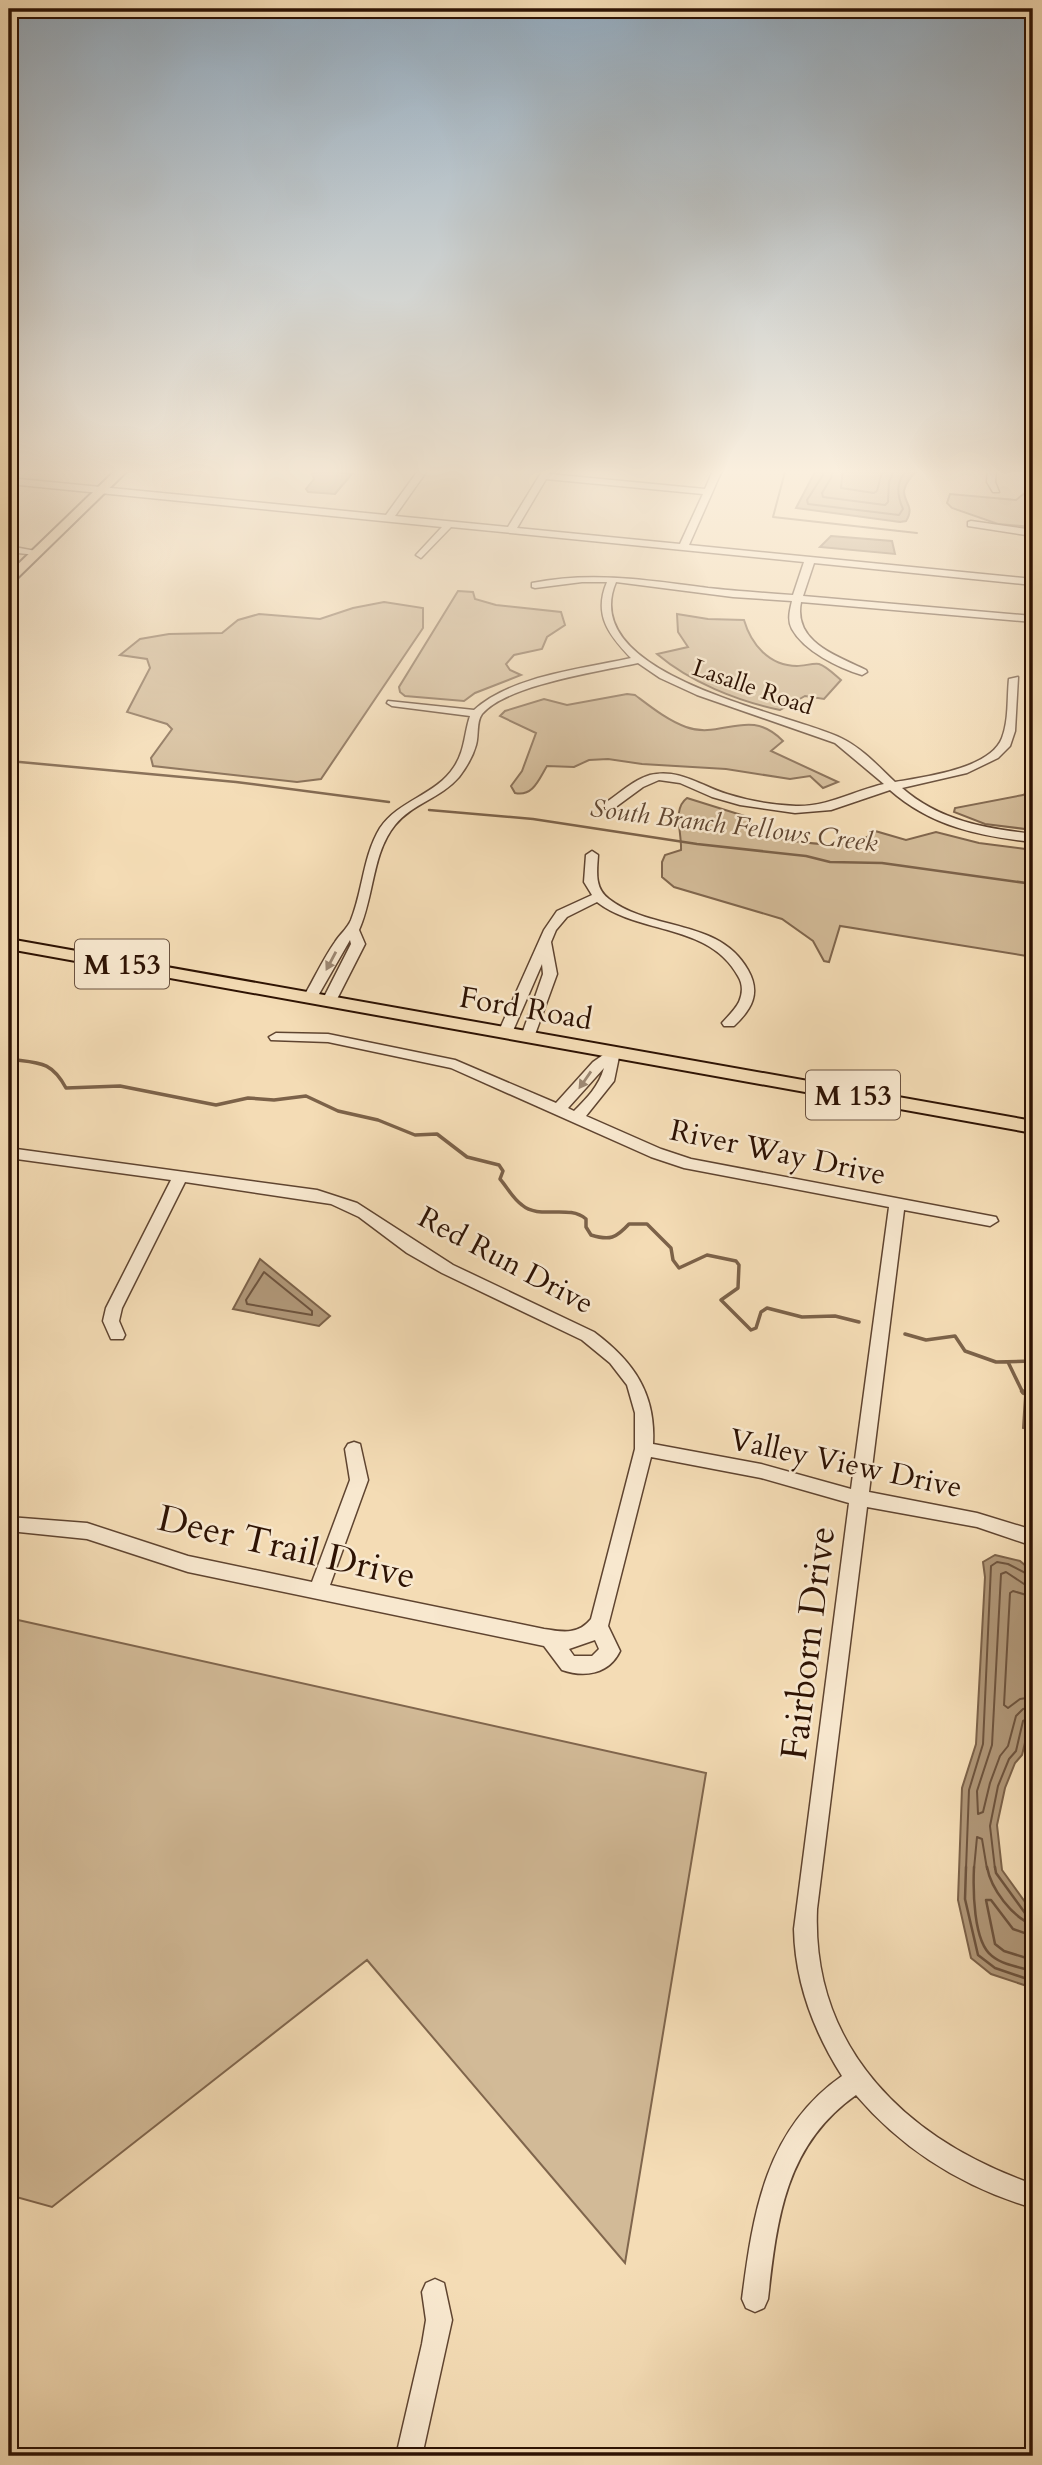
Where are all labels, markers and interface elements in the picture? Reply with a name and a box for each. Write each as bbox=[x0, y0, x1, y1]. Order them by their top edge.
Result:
street label: Lasalle Road bbox=[688, 651, 818, 724]
water label: South Branch Fellows Creek bbox=[588, 791, 880, 861]
road number: M 153 bbox=[75, 940, 169, 988]
one-way arrow bbox=[325, 951, 337, 971]
street label: Ford Road bbox=[456, 977, 596, 1040]
road number: M 153 bbox=[806, 1070, 900, 1120]
one-way arrow bbox=[579, 1071, 593, 1089]
street label: River Way Drive bbox=[666, 1110, 890, 1195]
street label: Red Run Drive bbox=[411, 1197, 601, 1324]
street label: Valley View Drive bbox=[726, 1419, 966, 1508]
street label: Deer Trail Drive bbox=[153, 1493, 421, 1601]
street label: Fairborn Drive bbox=[769, 1524, 847, 1763]

